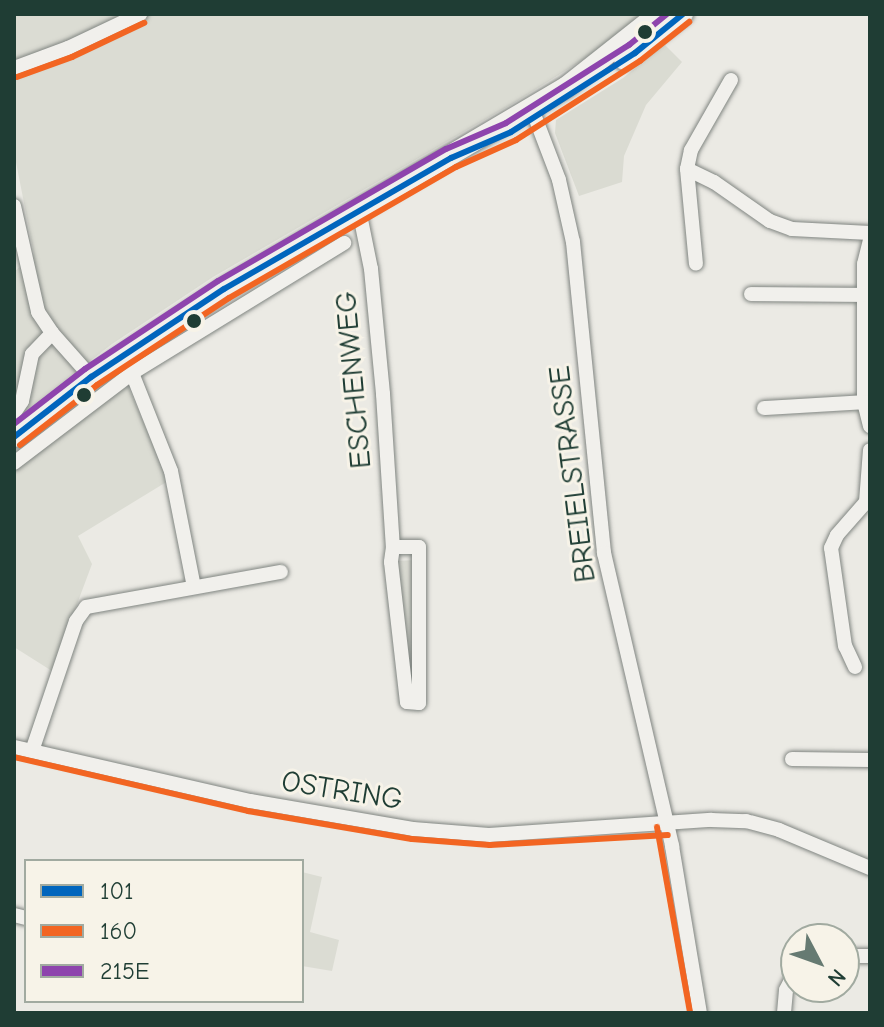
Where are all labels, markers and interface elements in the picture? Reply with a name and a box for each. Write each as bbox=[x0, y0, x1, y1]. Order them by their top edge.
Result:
unlabelled marker bbox=[637, 24, 653, 40]
street label: ESCHENWEG bbox=[328, 290, 380, 470]
unlabelled marker bbox=[186, 313, 202, 329]
street label: BREIELSTRASSE bbox=[542, 364, 604, 584]
unlabelled marker bbox=[76, 387, 92, 403]
street label: OSTRING bbox=[279, 764, 405, 818]
legend bbox=[24, 859, 304, 1003]
text: 101 bbox=[100, 877, 134, 905]
text: 160 bbox=[100, 917, 137, 945]
north arrow bbox=[780, 923, 860, 1003]
text: 215E bbox=[100, 957, 150, 985]
text: N bbox=[822, 963, 851, 991]

